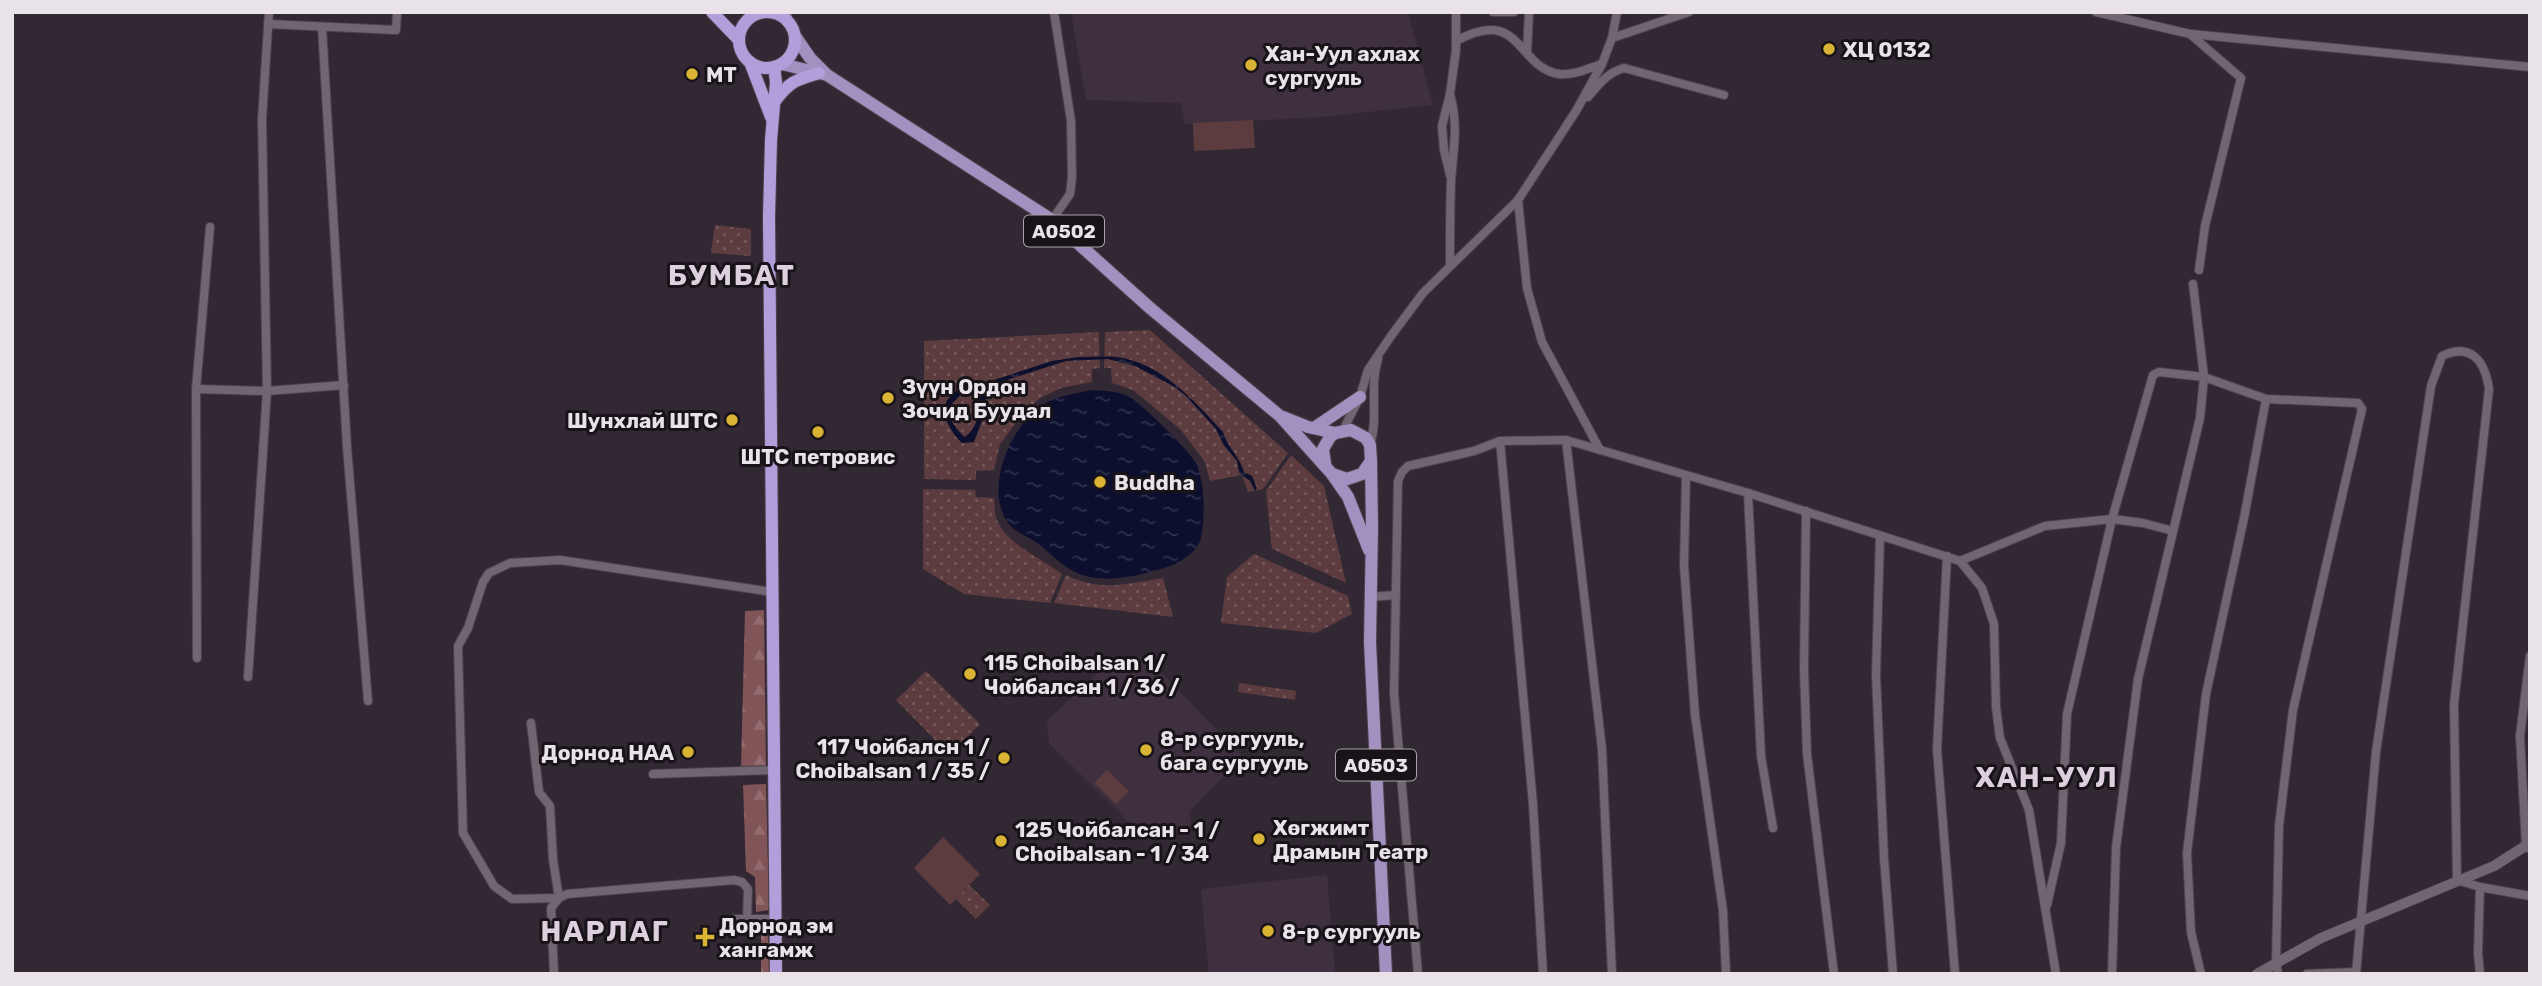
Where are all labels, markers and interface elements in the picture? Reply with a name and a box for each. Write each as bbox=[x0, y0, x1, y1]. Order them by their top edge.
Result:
place label: ХЦ 0132 bbox=[1843, 37, 1931, 62]
place label: Хан-Уул ахлах сургууль bbox=[1265, 41, 1420, 90]
marker: ХЦ 0132 bbox=[1821, 41, 1837, 57]
marker: Хан-Уул ахлах сургууль bbox=[1243, 57, 1259, 73]
place label: MT bbox=[706, 62, 737, 87]
marker: MT bbox=[684, 66, 700, 82]
road number: A0502 bbox=[1024, 216, 1104, 246]
district label: БУМБАТ bbox=[668, 259, 796, 292]
place label: Зүүн Ордон Зочид Буудал bbox=[902, 374, 1051, 423]
marker: Зүүн Ордон Зочид Буудал bbox=[880, 390, 896, 406]
place label: Шунхлай ШТС bbox=[567, 408, 718, 433]
marker: Шунхлай ШТС bbox=[724, 412, 740, 428]
marker: ШТС петровис bbox=[810, 424, 826, 440]
place label: ШТС петровис bbox=[740, 444, 896, 469]
place label: Buddha bbox=[1114, 470, 1195, 495]
marker: Buddha bbox=[1092, 474, 1108, 490]
place label: 115 Choibalsan 1/ Чойбалсан 1 / 36 / bbox=[984, 650, 1180, 699]
marker: 115 Choibalsan 1/ Чойбалсан 1 / 36 / bbox=[962, 666, 978, 682]
place label: 8-р сургууль, бага сургууль bbox=[1160, 726, 1309, 775]
place label: 117 Чойбалсн 1 / Choibalsan 1 / 35 / bbox=[795, 734, 990, 783]
place label: Дорнод НАА bbox=[541, 740, 674, 765]
marker: 8-р сургууль, бага сургууль bbox=[1138, 742, 1154, 758]
marker: Дорнод НАА bbox=[680, 744, 696, 760]
marker: 117 Чойбалсн 1 / Choibalsan 1 / 35 / bbox=[996, 750, 1012, 766]
road number: A0503 bbox=[1336, 750, 1416, 780]
district label: ХАН-УУЛ bbox=[1975, 761, 2119, 794]
place label: Хөгжимт Драмын Театр bbox=[1273, 815, 1428, 864]
place label: 125 Чойбалсан - 1 / Choibalsan - 1 / 34 bbox=[1015, 817, 1220, 866]
marker: Хөгжимт Драмын Театр bbox=[1251, 831, 1267, 847]
marker: 125 Чойбалсан - 1 / Choibalsan - 1 / 34 bbox=[993, 833, 1009, 849]
place label: Дорнод эм хангамж bbox=[719, 913, 834, 962]
district label: НАРЛАГ bbox=[540, 915, 670, 948]
place label: 8-р сургууль bbox=[1282, 919, 1421, 944]
marker: 8-р сургууль bbox=[1260, 923, 1276, 939]
marker: Дорнод эм хангамж bbox=[697, 929, 713, 945]

